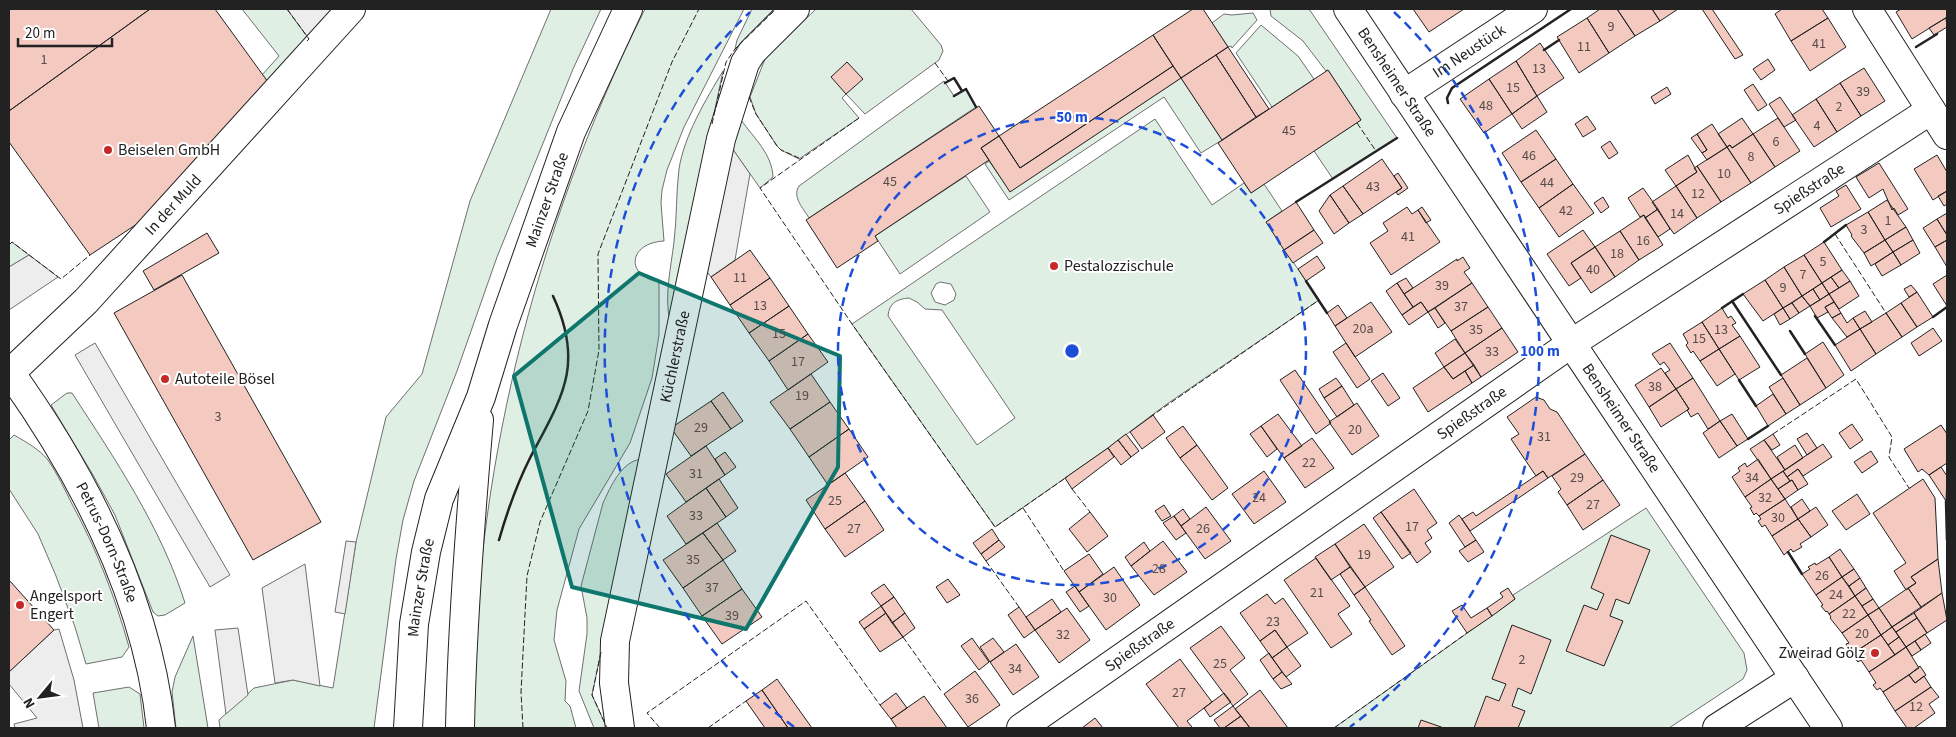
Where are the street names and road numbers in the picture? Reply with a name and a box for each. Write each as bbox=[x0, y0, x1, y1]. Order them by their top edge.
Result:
street label: Im Neustück bbox=[1428, 19, 1510, 83]
street label: Bensheimer Straße bbox=[1352, 23, 1441, 141]
street label: Mainzer Straße bbox=[520, 149, 574, 251]
street label: Spießstraße bbox=[1769, 158, 1849, 220]
street label: In der Muld bbox=[140, 170, 207, 240]
street label: Küchlerstraße bbox=[655, 309, 695, 405]
street label: Bensheimer Straße bbox=[1577, 359, 1666, 477]
street label: Spießstraße bbox=[1432, 381, 1511, 445]
street label: Petrus-Dorn-Straße bbox=[70, 478, 143, 606]
street label: Mainzer Straße bbox=[402, 536, 440, 638]
street label: Spießstraße bbox=[1100, 613, 1179, 677]

